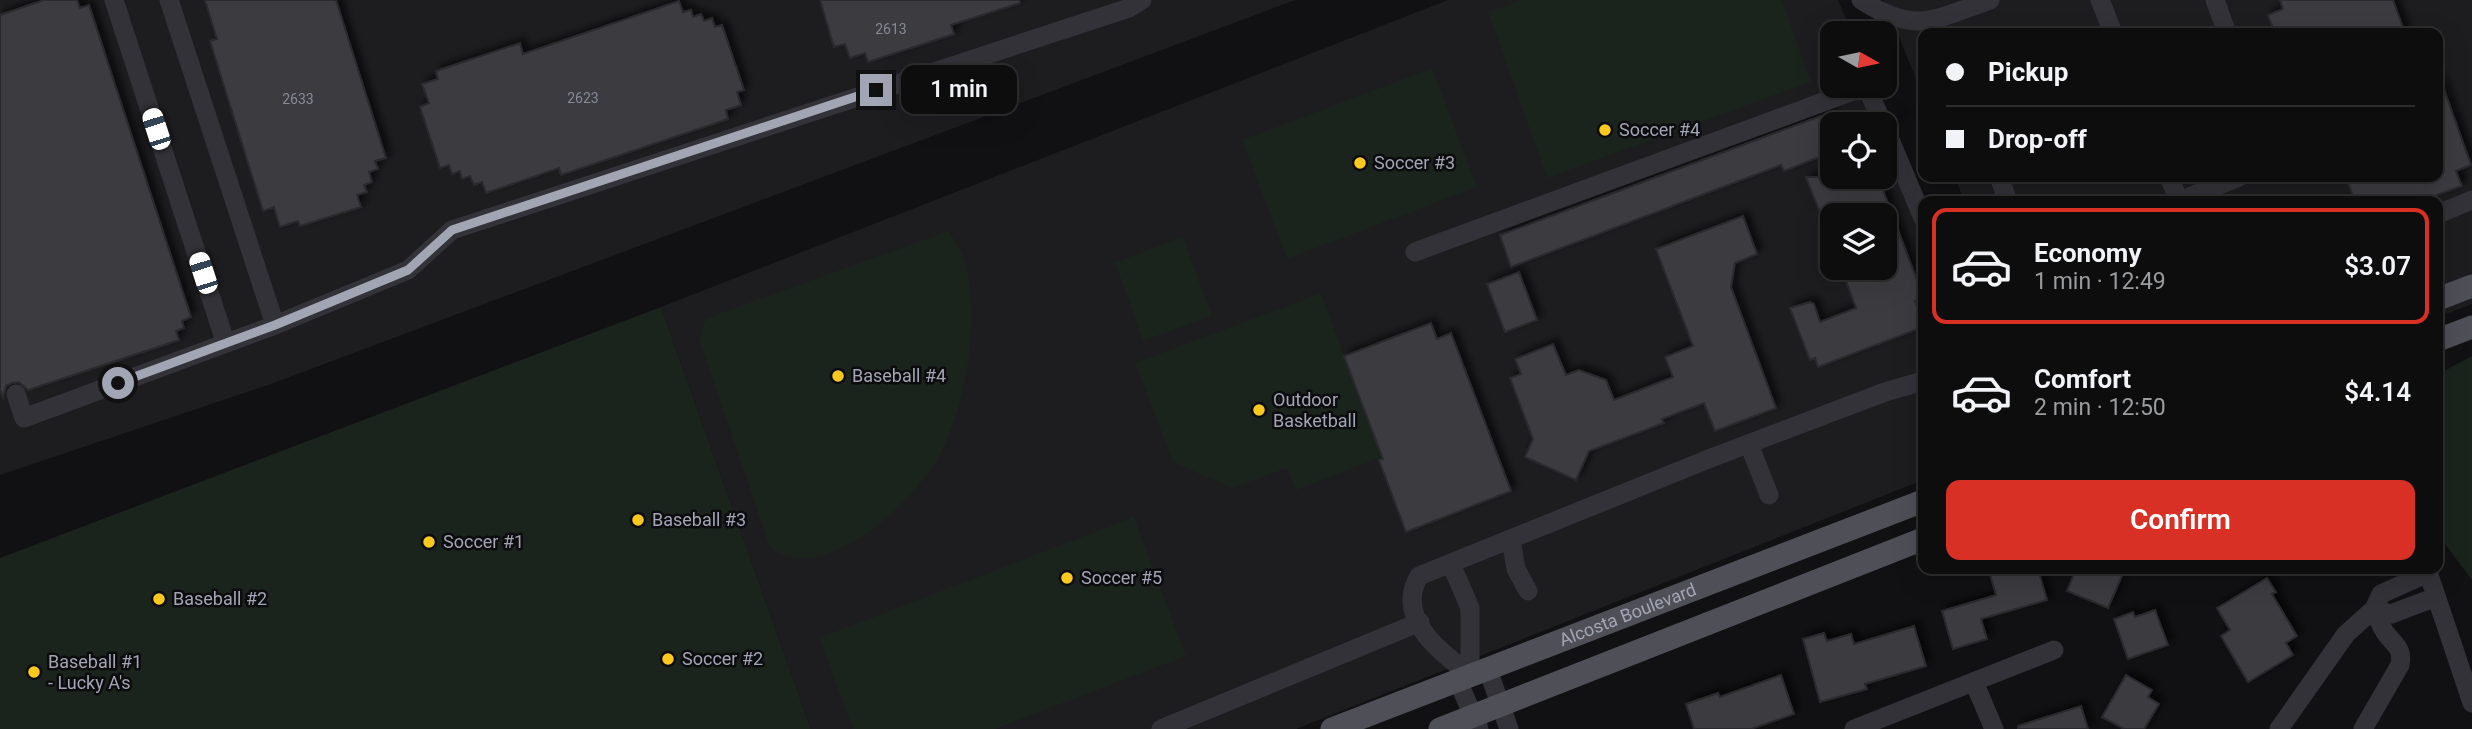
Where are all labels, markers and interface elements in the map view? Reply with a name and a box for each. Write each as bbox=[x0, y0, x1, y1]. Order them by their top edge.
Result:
house number: 2613 bbox=[875, 21, 907, 37]
north arrow bbox=[1820, 21, 1897, 98]
map controls bbox=[1820, 21, 1897, 280]
text: Pickup bbox=[1988, 57, 2068, 87]
callout: 1 min bbox=[900, 66, 1016, 114]
route end bbox=[860, 74, 892, 106]
text: 1 min bbox=[930, 76, 988, 103]
house number: 2623 bbox=[567, 90, 599, 106]
house number: 2633 bbox=[282, 91, 314, 107]
car bbox=[140, 106, 173, 152]
button: locate bbox=[1820, 112, 1897, 189]
place label: Soccer #4 bbox=[1619, 119, 1700, 140]
marker: Soccer #4 bbox=[1597, 122, 1613, 138]
text: Drop-off bbox=[1988, 124, 2087, 154]
place label: Soccer #3 bbox=[1374, 152, 1455, 173]
marker: Soccer #3 bbox=[1352, 155, 1368, 171]
button: layers bbox=[1820, 203, 1897, 280]
icon: car bbox=[1950, 235, 2013, 298]
text: Economy bbox=[2034, 238, 2141, 268]
car bbox=[187, 250, 220, 296]
text: $3.07 bbox=[2344, 251, 2411, 281]
text: 1 min · 12:49 bbox=[2034, 268, 2166, 295]
icon: car bbox=[1950, 361, 2013, 424]
text: Comfort bbox=[2034, 364, 2131, 394]
place label: Baseball #4 bbox=[852, 365, 946, 386]
route start bbox=[102, 367, 134, 399]
marker: Baseball #4 bbox=[830, 368, 846, 384]
text: $4.14 bbox=[2344, 377, 2411, 407]
place label: Outdoor Basketball bbox=[1273, 389, 1356, 431]
text: 2 min · 12:50 bbox=[2034, 394, 2166, 421]
marker: Outdoor Basketball bbox=[1251, 402, 1267, 418]
button: Confirm bbox=[1946, 480, 2415, 560]
place label: Baseball #3 bbox=[652, 509, 746, 530]
marker: Baseball #3 bbox=[630, 512, 646, 528]
place label: Soccer #1 bbox=[443, 531, 524, 552]
marker: Soccer #1 bbox=[421, 534, 437, 550]
place label: Soccer #5 bbox=[1081, 567, 1162, 588]
marker: Soccer #5 bbox=[1059, 570, 1075, 586]
street label: Alcosta Boulevard bbox=[1556, 579, 1699, 650]
place label: Baseball #2 bbox=[173, 588, 267, 609]
marker: Baseball #2 bbox=[151, 591, 167, 607]
place label: Soccer #2 bbox=[682, 648, 763, 669]
place label: Baseball #1 - Lucky A's bbox=[48, 651, 142, 693]
marker: Soccer #2 bbox=[660, 651, 676, 667]
marker: Baseball #1 - Lucky A's bbox=[26, 664, 42, 680]

